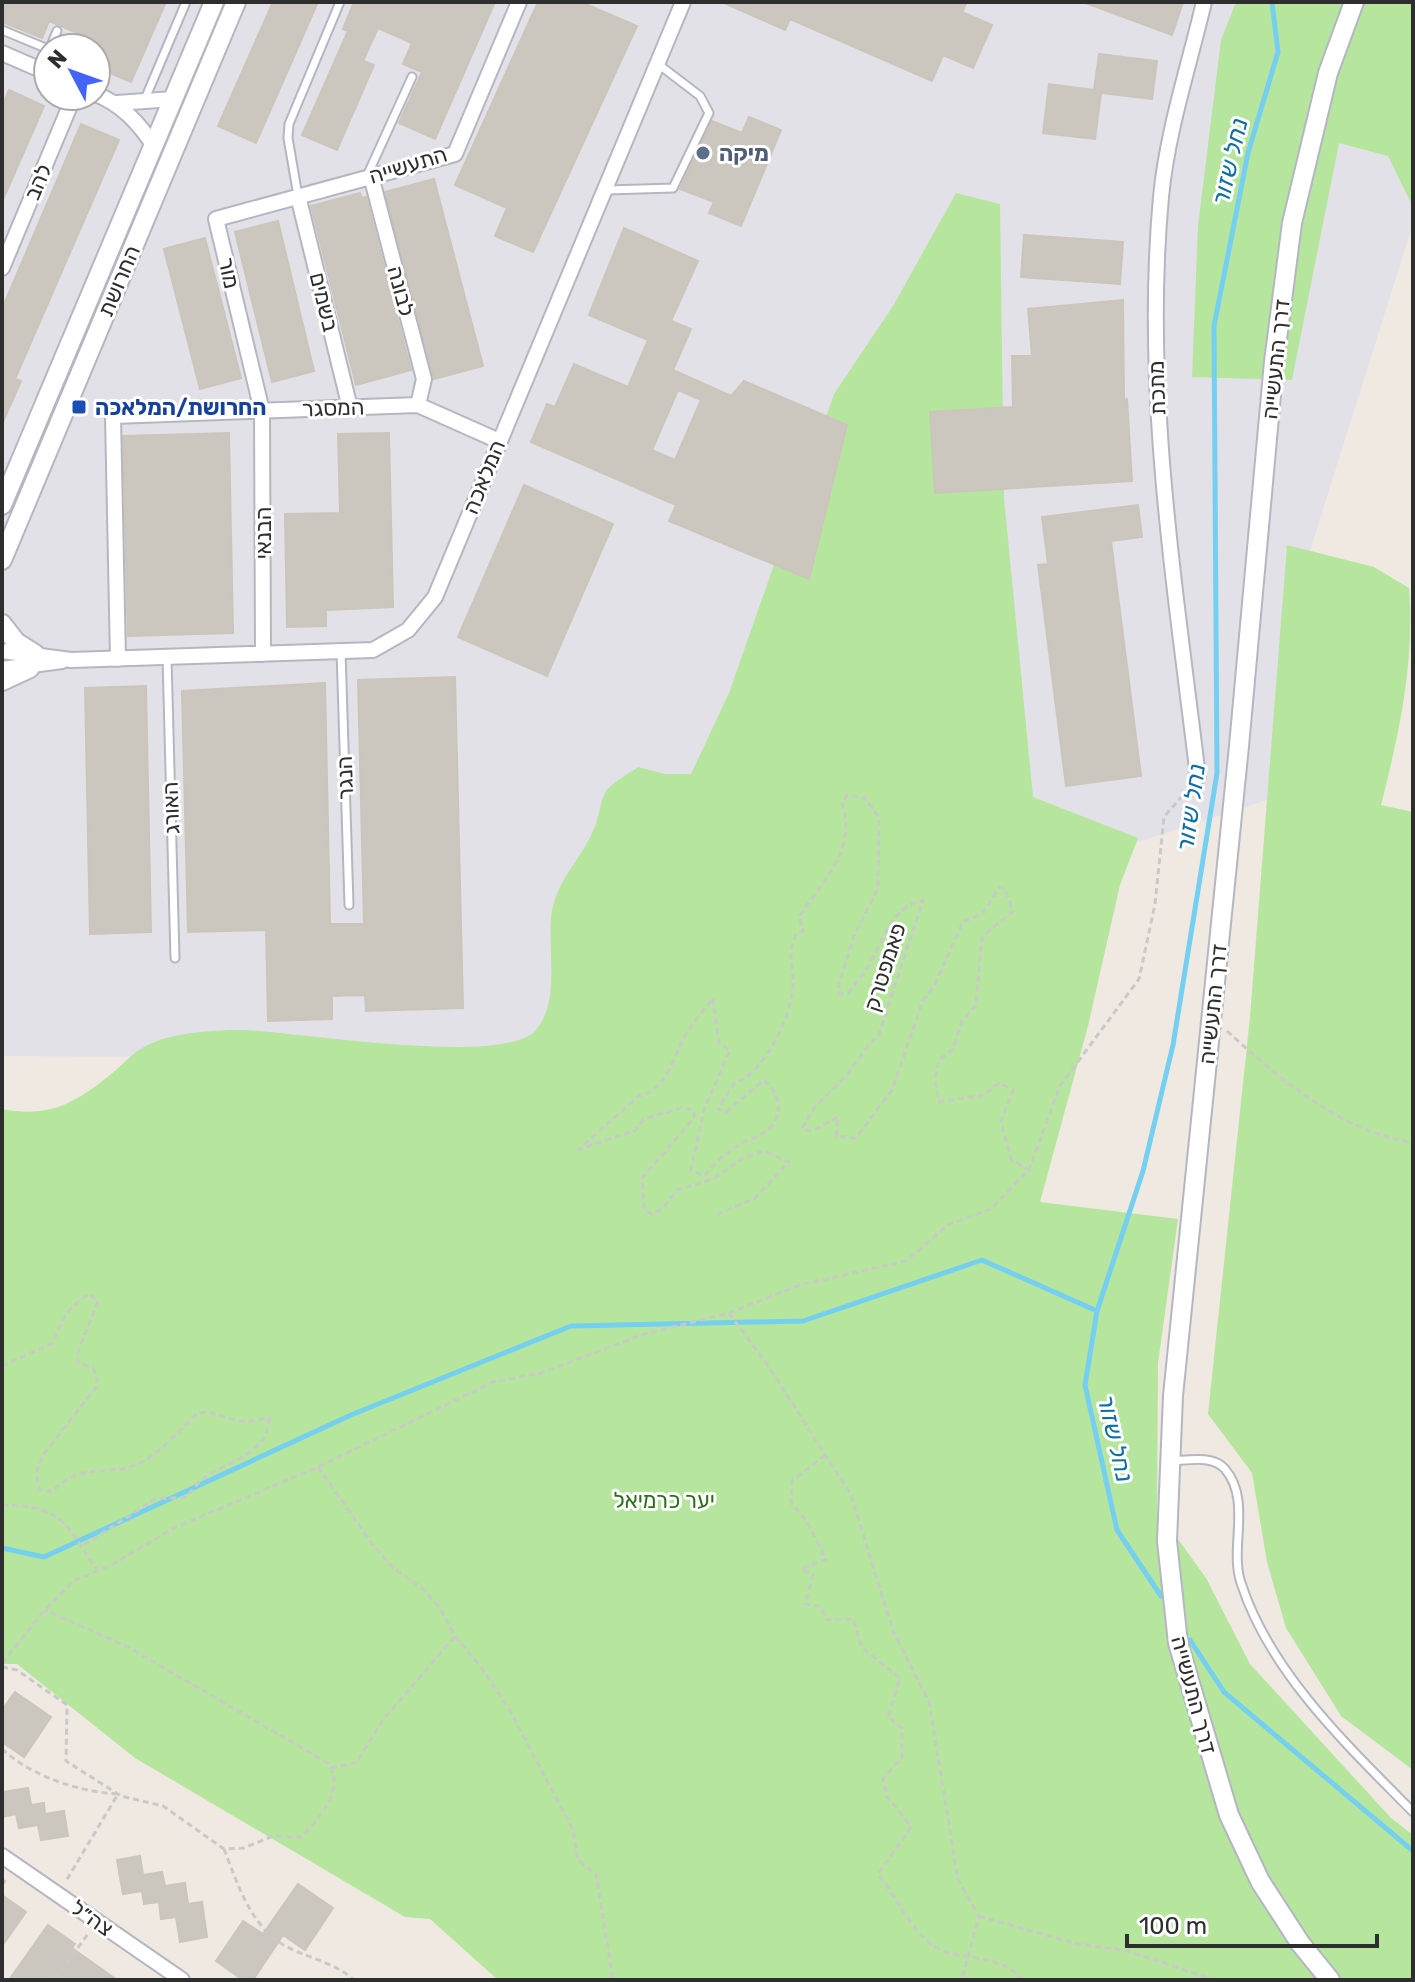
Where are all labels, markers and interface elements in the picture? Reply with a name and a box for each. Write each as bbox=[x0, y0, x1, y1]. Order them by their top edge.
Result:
north arrow bbox=[32, 32, 112, 112]
text: N bbox=[42, 44, 73, 74]
water label: נחל שזור bbox=[1206, 116, 1254, 208]
street label: התעשייה bbox=[366, 140, 450, 190]
place label: מיקה bbox=[719, 140, 769, 167]
marker: מיקה bbox=[694, 144, 712, 162]
street label: להב bbox=[18, 160, 58, 204]
street label: החרושת bbox=[92, 241, 146, 321]
street label: מור bbox=[212, 255, 246, 291]
street label: לבונה bbox=[381, 263, 421, 319]
street label: בשמים bbox=[304, 270, 344, 334]
street label: דרך התעשייה bbox=[1256, 297, 1296, 421]
street label: מתכת bbox=[1143, 360, 1171, 416]
street label: המסגר bbox=[301, 393, 365, 423]
place label: החרושת/המלאכה bbox=[95, 394, 267, 421]
marker: החרושת/המלאכה bbox=[70, 398, 88, 416]
street label: המלאכה bbox=[457, 436, 511, 518]
street label: הבנאי bbox=[250, 507, 277, 559]
street label: הנגר bbox=[331, 755, 359, 801]
water label: נחל שזור bbox=[1171, 762, 1211, 854]
street label: האורג bbox=[157, 781, 185, 835]
street label: פאמפטרק bbox=[858, 920, 912, 1014]
street label: דרך התעשייה bbox=[1193, 942, 1233, 1066]
water label: נחל שזור bbox=[1091, 1392, 1139, 1484]
park label: יער כרמיאל bbox=[613, 1487, 715, 1514]
street label: דרך התעשייה bbox=[1165, 1633, 1223, 1757]
street label: צה״ל bbox=[66, 1894, 118, 1942]
scale bar bbox=[1127, 1898, 1377, 1948]
text: 100 m bbox=[1139, 1912, 1207, 1940]

